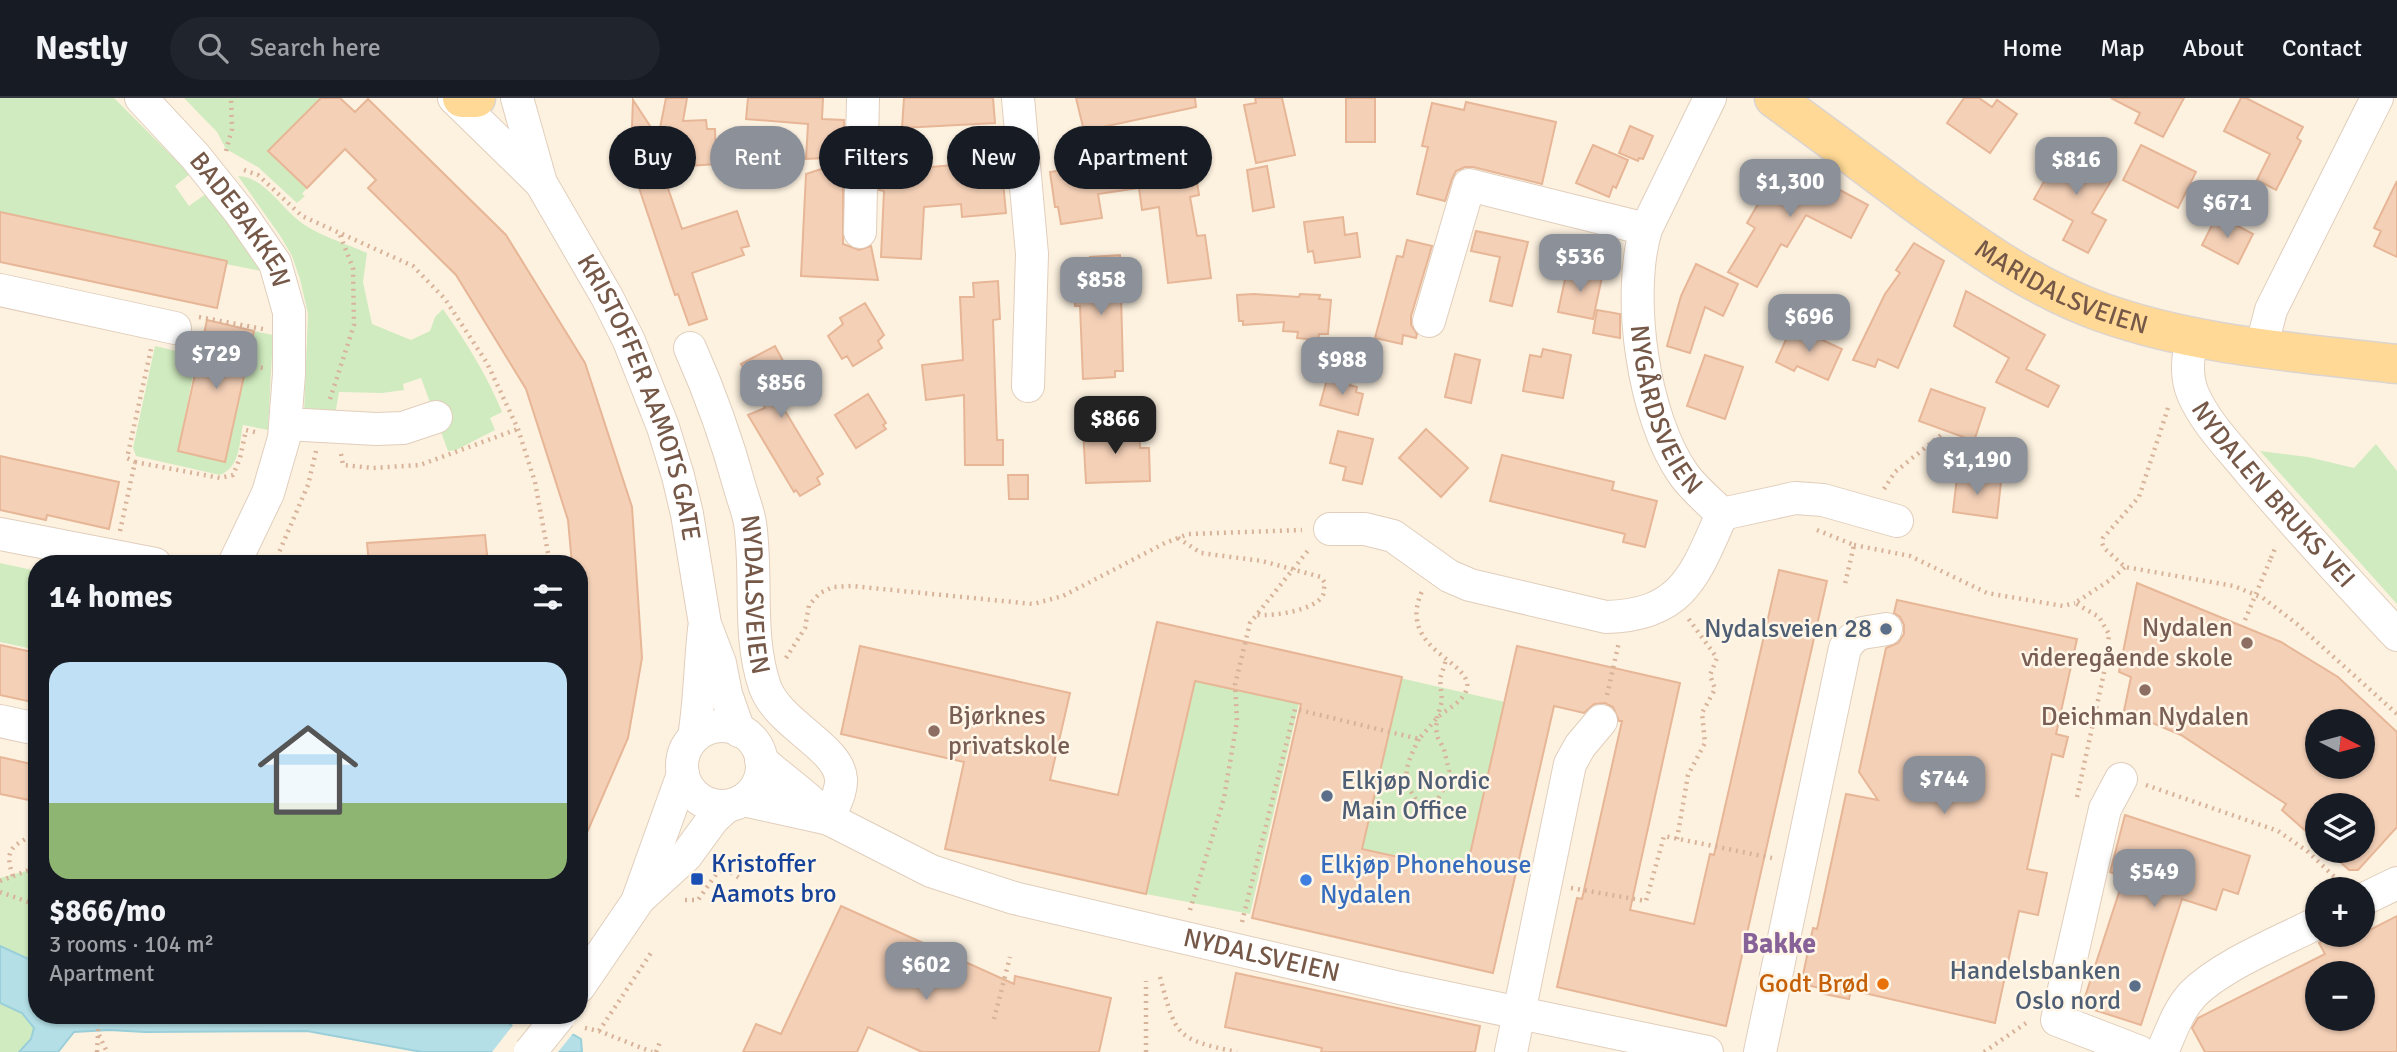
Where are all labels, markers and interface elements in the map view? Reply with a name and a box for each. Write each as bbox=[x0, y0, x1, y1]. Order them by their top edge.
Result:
search box bbox=[170, 17, 660, 80]
text: Nestly bbox=[35, 28, 128, 69]
icon: search bbox=[194, 29, 232, 67]
text: Search here bbox=[250, 32, 381, 64]
text: Home bbox=[2002, 33, 2062, 63]
text: Map bbox=[2100, 33, 2145, 63]
text: About bbox=[2183, 33, 2244, 63]
text: Contact bbox=[2282, 33, 2362, 63]
chip: Buy bbox=[609, 126, 696, 189]
chip: Rent bbox=[710, 126, 805, 189]
chip: Filters bbox=[819, 126, 933, 189]
chip: New bbox=[947, 126, 1040, 189]
chip: Apartment bbox=[1054, 126, 1212, 189]
pin: $816 bbox=[2035, 138, 2117, 197]
text: $816 bbox=[2051, 145, 2101, 174]
street label: BADEBAKKEN bbox=[182, 146, 297, 291]
pin: $1,300 bbox=[1733, 159, 1847, 219]
text: $1,300 bbox=[1756, 167, 1824, 196]
pin: $671 bbox=[2186, 180, 2268, 240]
text: $671 bbox=[2202, 188, 2252, 217]
street label: MARIDALSVEIEN bbox=[1968, 233, 2152, 342]
pin: $536 bbox=[1539, 234, 1621, 294]
text: $536 bbox=[1555, 242, 1605, 271]
street label: KRISTOFFER AAMOTS GATE bbox=[570, 248, 707, 543]
pin: $858 bbox=[1060, 258, 1142, 317]
text: $858 bbox=[1076, 265, 1126, 294]
pin: $696 bbox=[1768, 294, 1850, 354]
text: $696 bbox=[1784, 302, 1834, 331]
street label: NYGÅRDSVEIEN bbox=[1623, 323, 1709, 501]
pin: $729 bbox=[175, 331, 257, 391]
pin: $988 bbox=[1301, 338, 1383, 397]
text: $729 bbox=[191, 339, 241, 368]
text: $988 bbox=[1317, 345, 1367, 374]
pin: $856 bbox=[740, 360, 822, 420]
text: $856 bbox=[756, 368, 806, 397]
pin: $866 bbox=[1074, 396, 1156, 456]
street label: NYDALEN BRUKS VEI bbox=[2184, 396, 2362, 595]
text: $866 bbox=[1090, 404, 1140, 433]
pin: $1,190 bbox=[1920, 438, 2034, 497]
text: $1,190 bbox=[1943, 445, 2011, 474]
street label: NYDALSVEIEN bbox=[733, 513, 777, 677]
icon: filters bbox=[529, 578, 567, 616]
text: 14 homes bbox=[49, 579, 172, 616]
place label: Nydalen videregående skole bbox=[2021, 612, 2233, 674]
place label: Nydalsveien 28 bbox=[1704, 613, 1872, 645]
marker: Nydalsveien 28 bbox=[1878, 621, 1894, 637]
marker: Nydalen videregående skole bbox=[2239, 635, 2255, 651]
marker: Deichman Nydalen bbox=[2137, 682, 2153, 698]
place label: Bjørknes privatskole bbox=[948, 700, 1070, 762]
place label: Deichman Nydalen bbox=[2041, 701, 2249, 733]
icon: home bbox=[245, 707, 371, 833]
north arrow bbox=[2305, 709, 2375, 779]
map controls bbox=[2305, 709, 2375, 1031]
marker: Bjørknes privatskole bbox=[926, 723, 942, 739]
pin: $744 bbox=[1903, 756, 1985, 816]
text: $744 bbox=[1919, 764, 1969, 793]
place label: Elkjøp Nordic Main Office bbox=[1341, 765, 1490, 827]
marker: Elkjøp Nordic Main Office bbox=[1319, 788, 1335, 804]
button: layers bbox=[2305, 793, 2375, 863]
place label: Kristoffer Aamots bro bbox=[711, 848, 837, 910]
place label: Elkjøp Phonehouse Nydalen bbox=[1320, 849, 1531, 911]
pin: $549 bbox=[2113, 850, 2195, 909]
text: $549 bbox=[2129, 857, 2179, 886]
marker: Kristoffer Aamots bro bbox=[689, 871, 705, 887]
marker: Elkjøp Phonehouse Nydalen bbox=[1298, 872, 1314, 888]
button: + bbox=[2305, 877, 2375, 947]
text: $866/mo bbox=[49, 893, 166, 930]
street label: NYDALSVEIEN bbox=[1180, 922, 1343, 989]
district label: Bakke bbox=[1742, 927, 1816, 961]
text: 3 rooms · 104 m² bbox=[49, 930, 214, 959]
pin: $602 bbox=[885, 942, 967, 1002]
text: $602 bbox=[901, 950, 951, 979]
place label: Handelsbanken Oslo nord bbox=[1949, 955, 2121, 1017]
text: Apartment bbox=[49, 959, 154, 988]
button: − bbox=[2305, 961, 2375, 1031]
place label: Godt Brød bbox=[1758, 968, 1869, 1000]
marker: Godt Brød bbox=[1875, 976, 1891, 992]
marker: Handelsbanken Oslo nord bbox=[2127, 978, 2143, 994]

